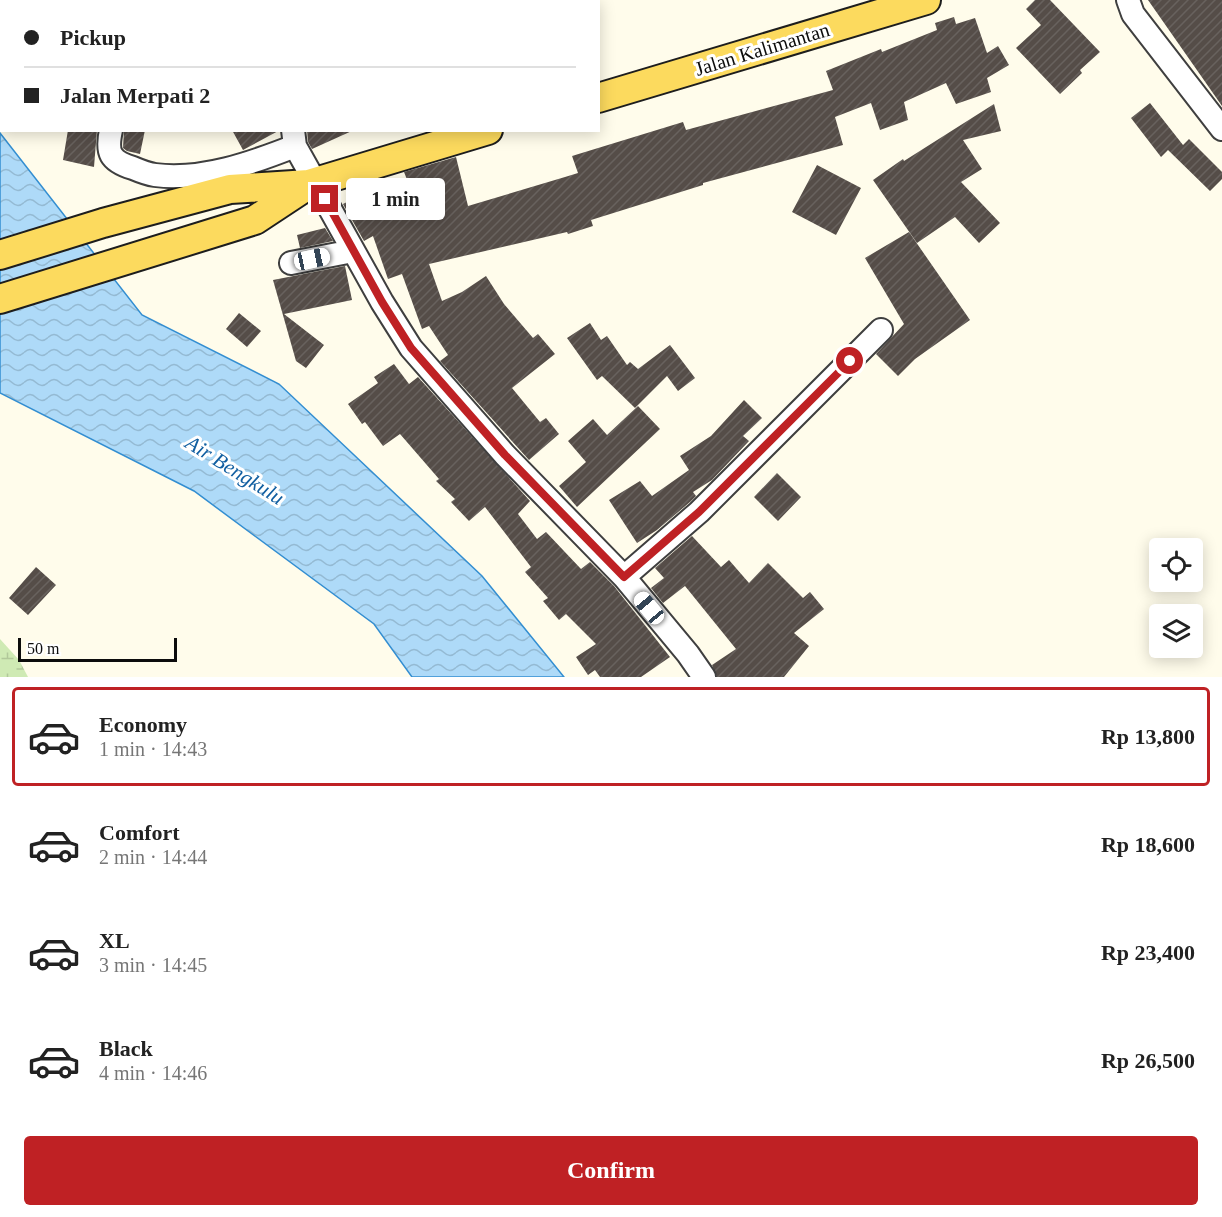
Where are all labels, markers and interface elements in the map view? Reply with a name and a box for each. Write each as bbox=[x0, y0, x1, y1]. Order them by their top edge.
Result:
street label: Jalan Kalimantan bbox=[692, 18, 832, 80]
text: Pickup bbox=[60, 25, 126, 50]
text: Jalan Merpati 2 bbox=[60, 83, 210, 108]
callout: 1 min bbox=[346, 178, 445, 220]
route end bbox=[311, 185, 338, 212]
text: 1 min bbox=[371, 188, 420, 210]
car bbox=[293, 246, 331, 272]
route start bbox=[836, 347, 863, 374]
water label: Air Bengkulu bbox=[180, 429, 289, 510]
map controls bbox=[1149, 538, 1203, 658]
button: locate bbox=[1149, 538, 1203, 592]
car bbox=[631, 588, 667, 628]
button: layers bbox=[1149, 604, 1203, 658]
scale bar bbox=[18, 635, 177, 662]
text: 50 m bbox=[27, 640, 59, 657]
icon: car bbox=[27, 710, 81, 764]
text: Economy bbox=[99, 712, 187, 737]
text: Rp 13,800 bbox=[1101, 724, 1195, 749]
text: 1 min · 14:43 bbox=[99, 738, 207, 760]
icon: car bbox=[27, 818, 81, 872]
text: Comfort bbox=[99, 820, 180, 845]
text: Rp 18,600 bbox=[1101, 832, 1195, 857]
text: 2 min · 14:44 bbox=[99, 846, 207, 868]
icon: car bbox=[27, 926, 81, 980]
text: XL bbox=[99, 928, 130, 953]
text: Rp 23,400 bbox=[1101, 940, 1195, 965]
text: 3 min · 14:45 bbox=[99, 954, 207, 976]
icon: car bbox=[27, 1034, 81, 1088]
text: Black bbox=[99, 1036, 153, 1061]
text: Rp 26,500 bbox=[1101, 1048, 1195, 1073]
text: 4 min · 14:46 bbox=[99, 1062, 207, 1084]
button: Confirm bbox=[24, 1136, 1198, 1205]

